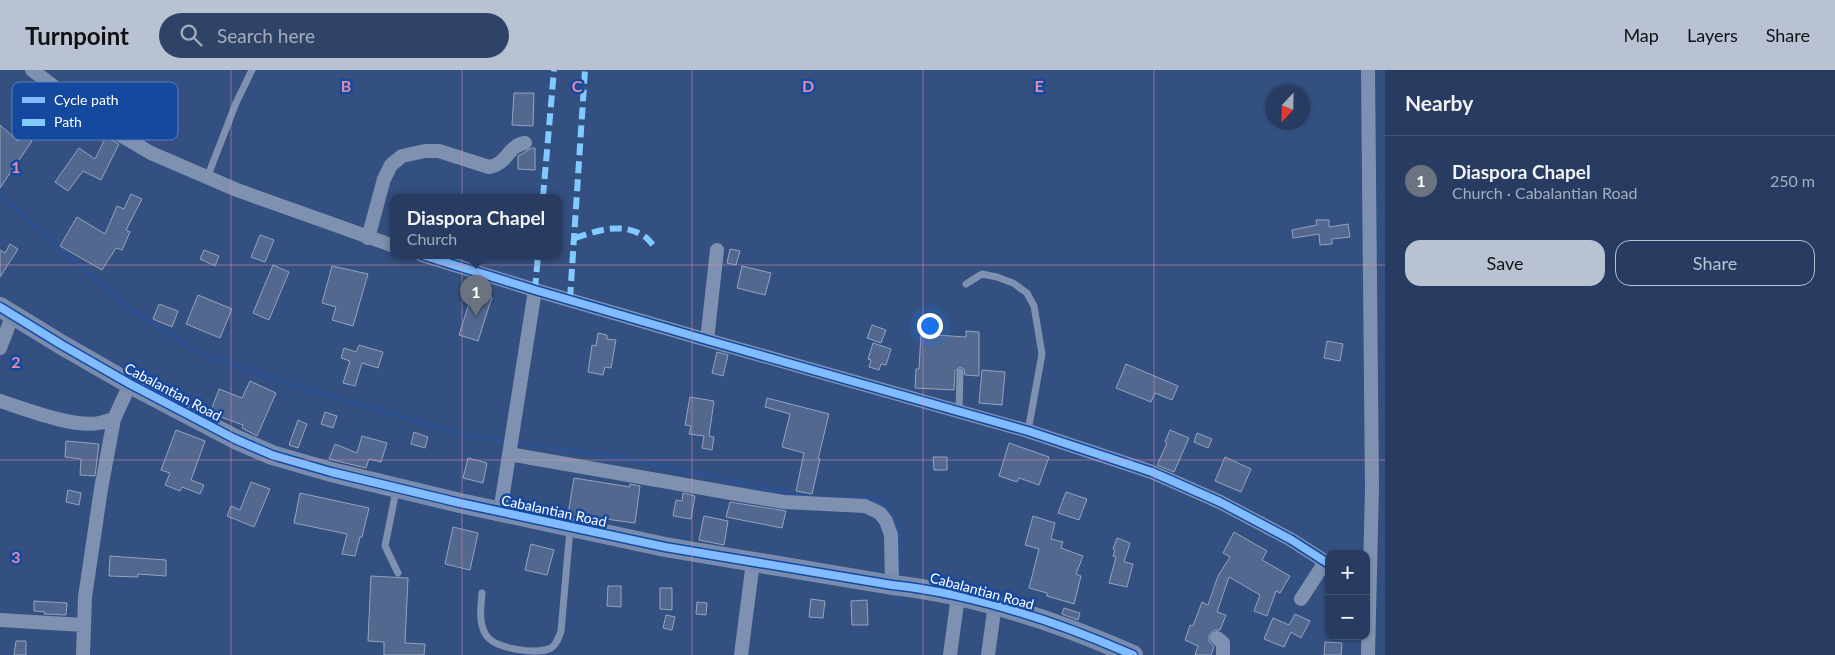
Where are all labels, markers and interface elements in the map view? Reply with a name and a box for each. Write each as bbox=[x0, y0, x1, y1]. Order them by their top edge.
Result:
search box bbox=[159, 13, 509, 58]
text: Turnpoint bbox=[25, 21, 129, 50]
icon: search bbox=[177, 21, 205, 49]
text: Search here bbox=[217, 24, 315, 47]
text: Map bbox=[1623, 24, 1659, 46]
text: Layers bbox=[1687, 24, 1738, 46]
text: Share bbox=[1766, 24, 1810, 46]
text: B bbox=[341, 76, 351, 95]
text: C bbox=[572, 76, 583, 95]
text: D bbox=[802, 76, 814, 95]
text: E bbox=[1034, 76, 1044, 95]
legend bbox=[12, 82, 178, 140]
north arrow bbox=[1265, 85, 1310, 130]
text: Nearby bbox=[1405, 90, 1473, 115]
text: Cycle path bbox=[54, 91, 119, 108]
text: Path bbox=[54, 113, 82, 130]
text: 1 bbox=[11, 157, 21, 176]
text: Diaspora Chapel bbox=[1452, 160, 1591, 183]
text: 1 bbox=[1416, 171, 1426, 190]
text: 250 m bbox=[1770, 171, 1815, 190]
text: Church · Cabalantian Road bbox=[1452, 183, 1637, 202]
popup bbox=[390, 194, 562, 259]
text: Diaspora Chapel bbox=[407, 206, 545, 229]
text: Church bbox=[407, 229, 457, 248]
button: Save bbox=[1405, 240, 1605, 286]
button: Share bbox=[1615, 240, 1815, 286]
pin: 1 bbox=[460, 275, 492, 316]
your location bbox=[917, 313, 943, 339]
text: 2 bbox=[11, 352, 21, 371]
street label: Cabalantian Road bbox=[122, 359, 225, 424]
street label: Cabalantian Road bbox=[500, 491, 608, 530]
text: 3 bbox=[11, 547, 21, 566]
map controls bbox=[1325, 550, 1370, 640]
button: + bbox=[1325, 550, 1370, 595]
street label: Cabalantian Road bbox=[928, 568, 1036, 613]
button: − bbox=[1325, 595, 1370, 640]

